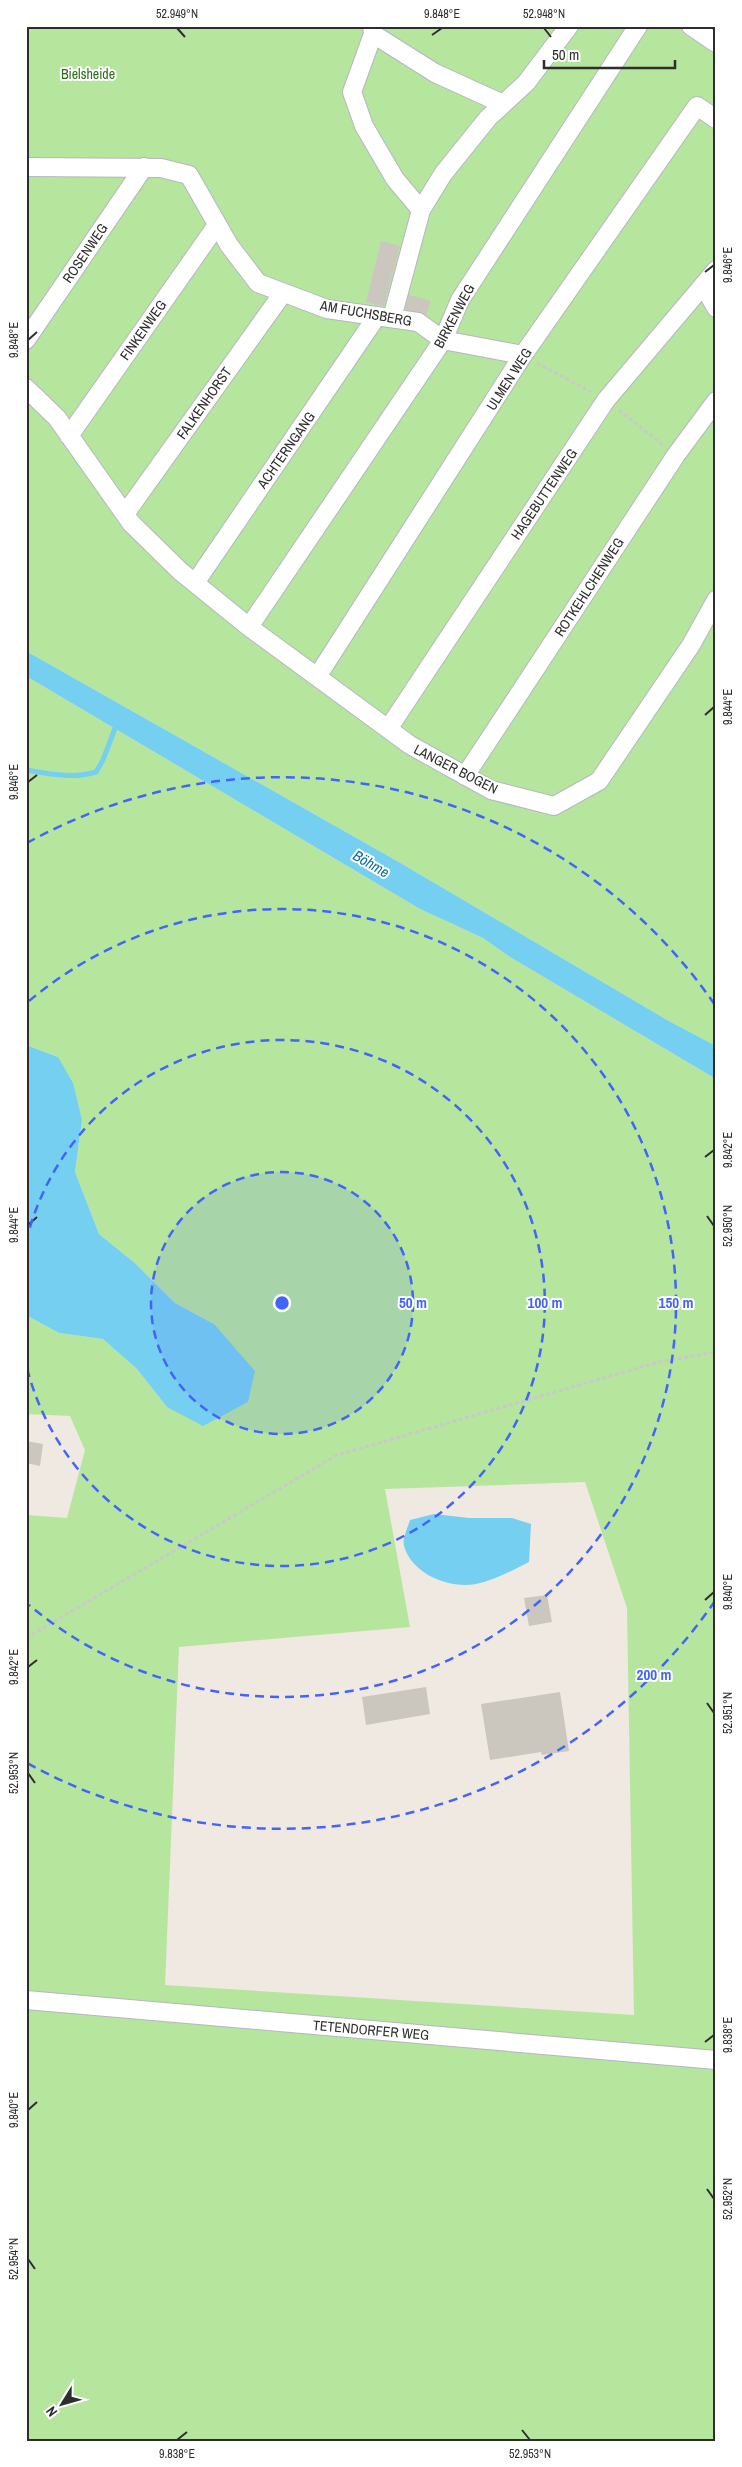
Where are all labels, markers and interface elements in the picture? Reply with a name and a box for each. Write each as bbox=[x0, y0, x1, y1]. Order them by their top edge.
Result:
text: 52.949°N bbox=[156, 6, 198, 22]
text: 9.848°E bbox=[424, 6, 460, 22]
text: 52.948°N bbox=[523, 6, 565, 22]
scale bar bbox=[544, 38, 676, 70]
text: 50 m bbox=[552, 44, 579, 65]
park label: Bielsheide bbox=[61, 65, 115, 83]
street label: ROSENWEG bbox=[58, 220, 112, 286]
text: 9.846°E bbox=[720, 247, 736, 283]
street label: BIRKENWEG bbox=[430, 281, 478, 351]
street label: FINKENWEG bbox=[116, 296, 170, 364]
street label: AM FUCHSBERG bbox=[318, 296, 413, 330]
text: 9.848°E bbox=[6, 322, 22, 358]
street label: ULMEN WEG bbox=[482, 344, 536, 414]
street label: FALKENHORST bbox=[172, 363, 236, 443]
street label: ACHTERNGANG bbox=[252, 408, 319, 493]
street label: HAGEBUTTENWEG bbox=[507, 445, 581, 543]
street label: ROTKEHLCHENWEG bbox=[550, 534, 628, 640]
text: 9.844°E bbox=[720, 689, 736, 725]
street label: LANGER BOGEN bbox=[411, 740, 501, 798]
text: 9.846°E bbox=[6, 764, 22, 800]
water label: Böhme bbox=[349, 845, 394, 882]
text: 9.842°E bbox=[720, 1132, 736, 1168]
text: 52.950°N bbox=[720, 1205, 736, 1247]
text: 9.844°E bbox=[6, 1207, 22, 1243]
text: 50 m bbox=[399, 1292, 427, 1313]
text: 100 m bbox=[528, 1292, 562, 1313]
text: 150 m bbox=[659, 1292, 693, 1313]
centre of rings bbox=[273, 1294, 291, 1312]
text: 9.840°E bbox=[720, 1574, 736, 1610]
text: 9.842°E bbox=[6, 1649, 22, 1685]
text: 200 m bbox=[637, 1664, 671, 1685]
text: 52.951°N bbox=[720, 1692, 736, 1734]
text: 52.953°N bbox=[6, 1752, 22, 1794]
street label: TETENDORFER WEG bbox=[312, 2016, 430, 2044]
text: 9.838°E bbox=[720, 2017, 736, 2053]
text: 9.840°E bbox=[6, 2092, 22, 2128]
text: 52.952°N bbox=[720, 2178, 736, 2220]
text: 52.954°N bbox=[6, 2238, 22, 2280]
north arrow bbox=[38, 2380, 88, 2430]
text: N bbox=[42, 2403, 61, 2421]
text: 9.838°E bbox=[159, 2446, 195, 2462]
text: 52.953°N bbox=[509, 2446, 551, 2462]

